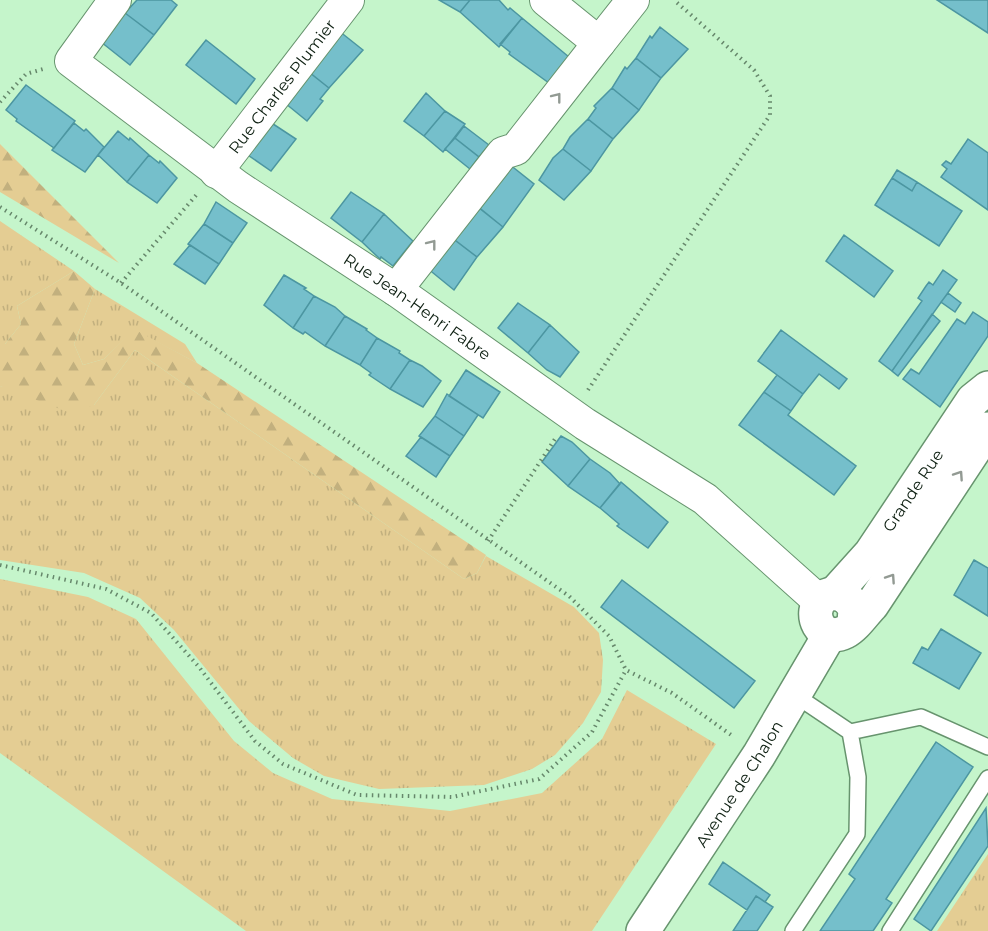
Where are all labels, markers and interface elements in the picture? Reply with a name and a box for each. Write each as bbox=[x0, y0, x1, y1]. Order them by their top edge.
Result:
street label: Rue Charles Plumier bbox=[225, 16, 340, 158]
one-way arrow bbox=[549, 93, 560, 104]
one-way arrow bbox=[425, 240, 436, 251]
street label: Rue Jean-Henri Fabre bbox=[340, 250, 494, 364]
street label: Grande Rue bbox=[879, 446, 947, 536]
one-way arrow bbox=[952, 471, 963, 482]
one-way arrow bbox=[884, 573, 895, 584]
street label: Avenue de Chalon bbox=[692, 717, 787, 851]

